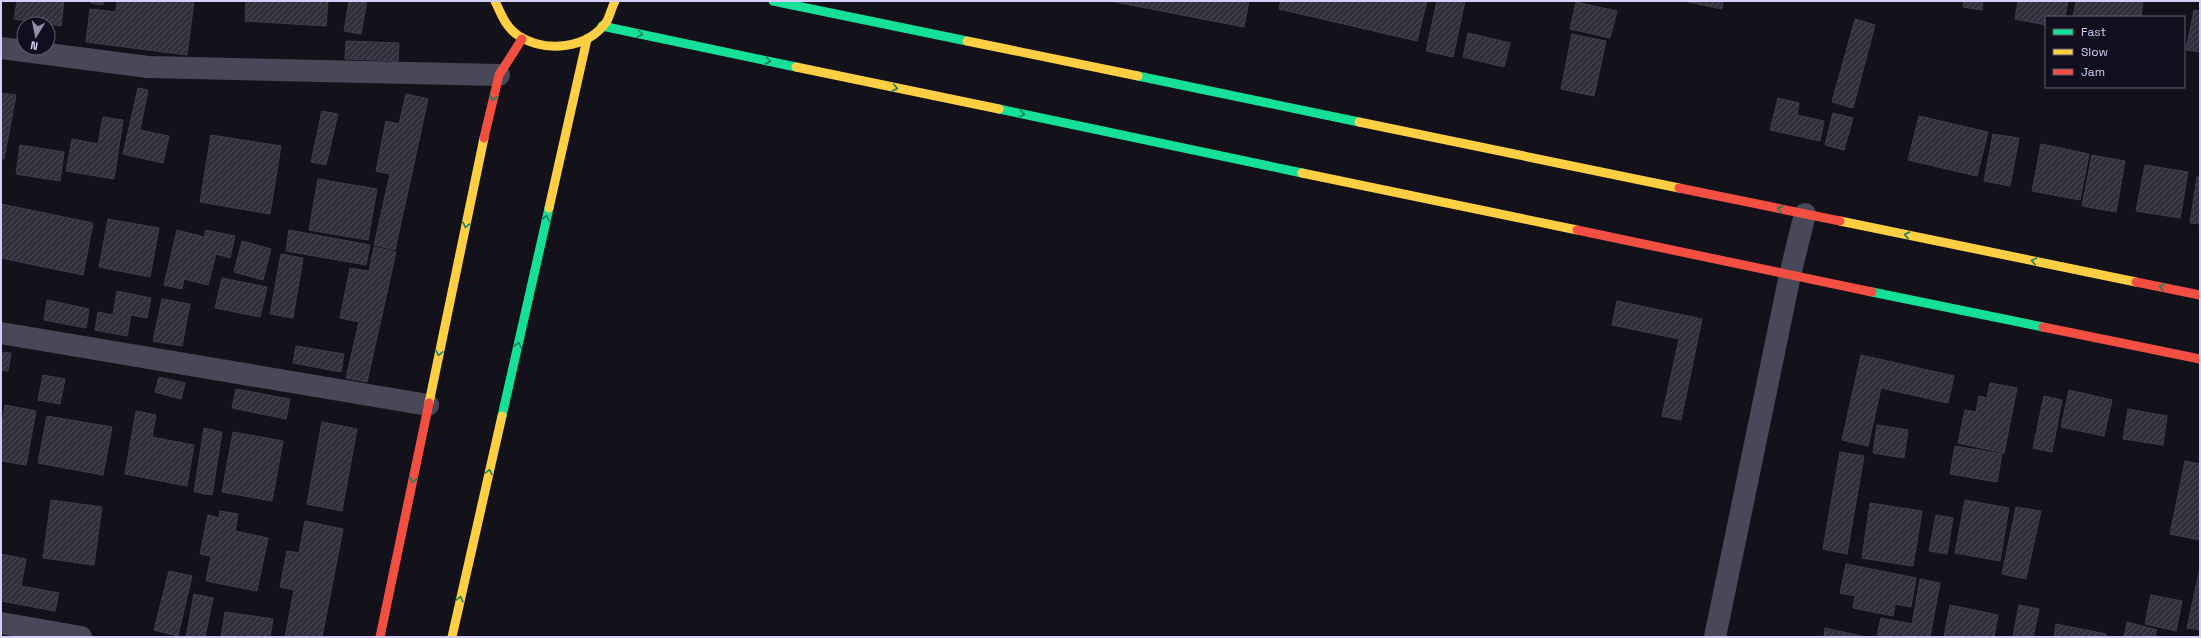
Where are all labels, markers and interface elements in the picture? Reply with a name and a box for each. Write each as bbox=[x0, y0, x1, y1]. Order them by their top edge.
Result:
north arrow bbox=[16, 16, 56, 56]
legend bbox=[2045, 16, 2185, 88]
text: Fast bbox=[2081, 24, 2106, 40]
one-way arrow bbox=[637, 30, 644, 38]
text: N bbox=[29, 38, 39, 53]
text: Slow bbox=[2081, 44, 2108, 60]
one-way arrow bbox=[765, 56, 771, 64]
text: Jam bbox=[2081, 64, 2105, 80]
one-way arrow bbox=[892, 83, 898, 91]
one-way arrow bbox=[489, 95, 498, 102]
one-way arrow bbox=[1019, 110, 1025, 118]
one-way arrow bbox=[1777, 205, 1783, 213]
one-way arrow bbox=[542, 215, 550, 222]
one-way arrow bbox=[463, 222, 471, 229]
one-way arrow bbox=[1904, 231, 1910, 240]
one-way arrow bbox=[2031, 258, 2038, 266]
one-way arrow bbox=[2159, 284, 2165, 292]
one-way arrow bbox=[513, 342, 521, 348]
one-way arrow bbox=[436, 350, 444, 356]
one-way arrow bbox=[484, 469, 493, 476]
one-way arrow bbox=[409, 477, 417, 483]
one-way arrow bbox=[456, 596, 464, 602]

